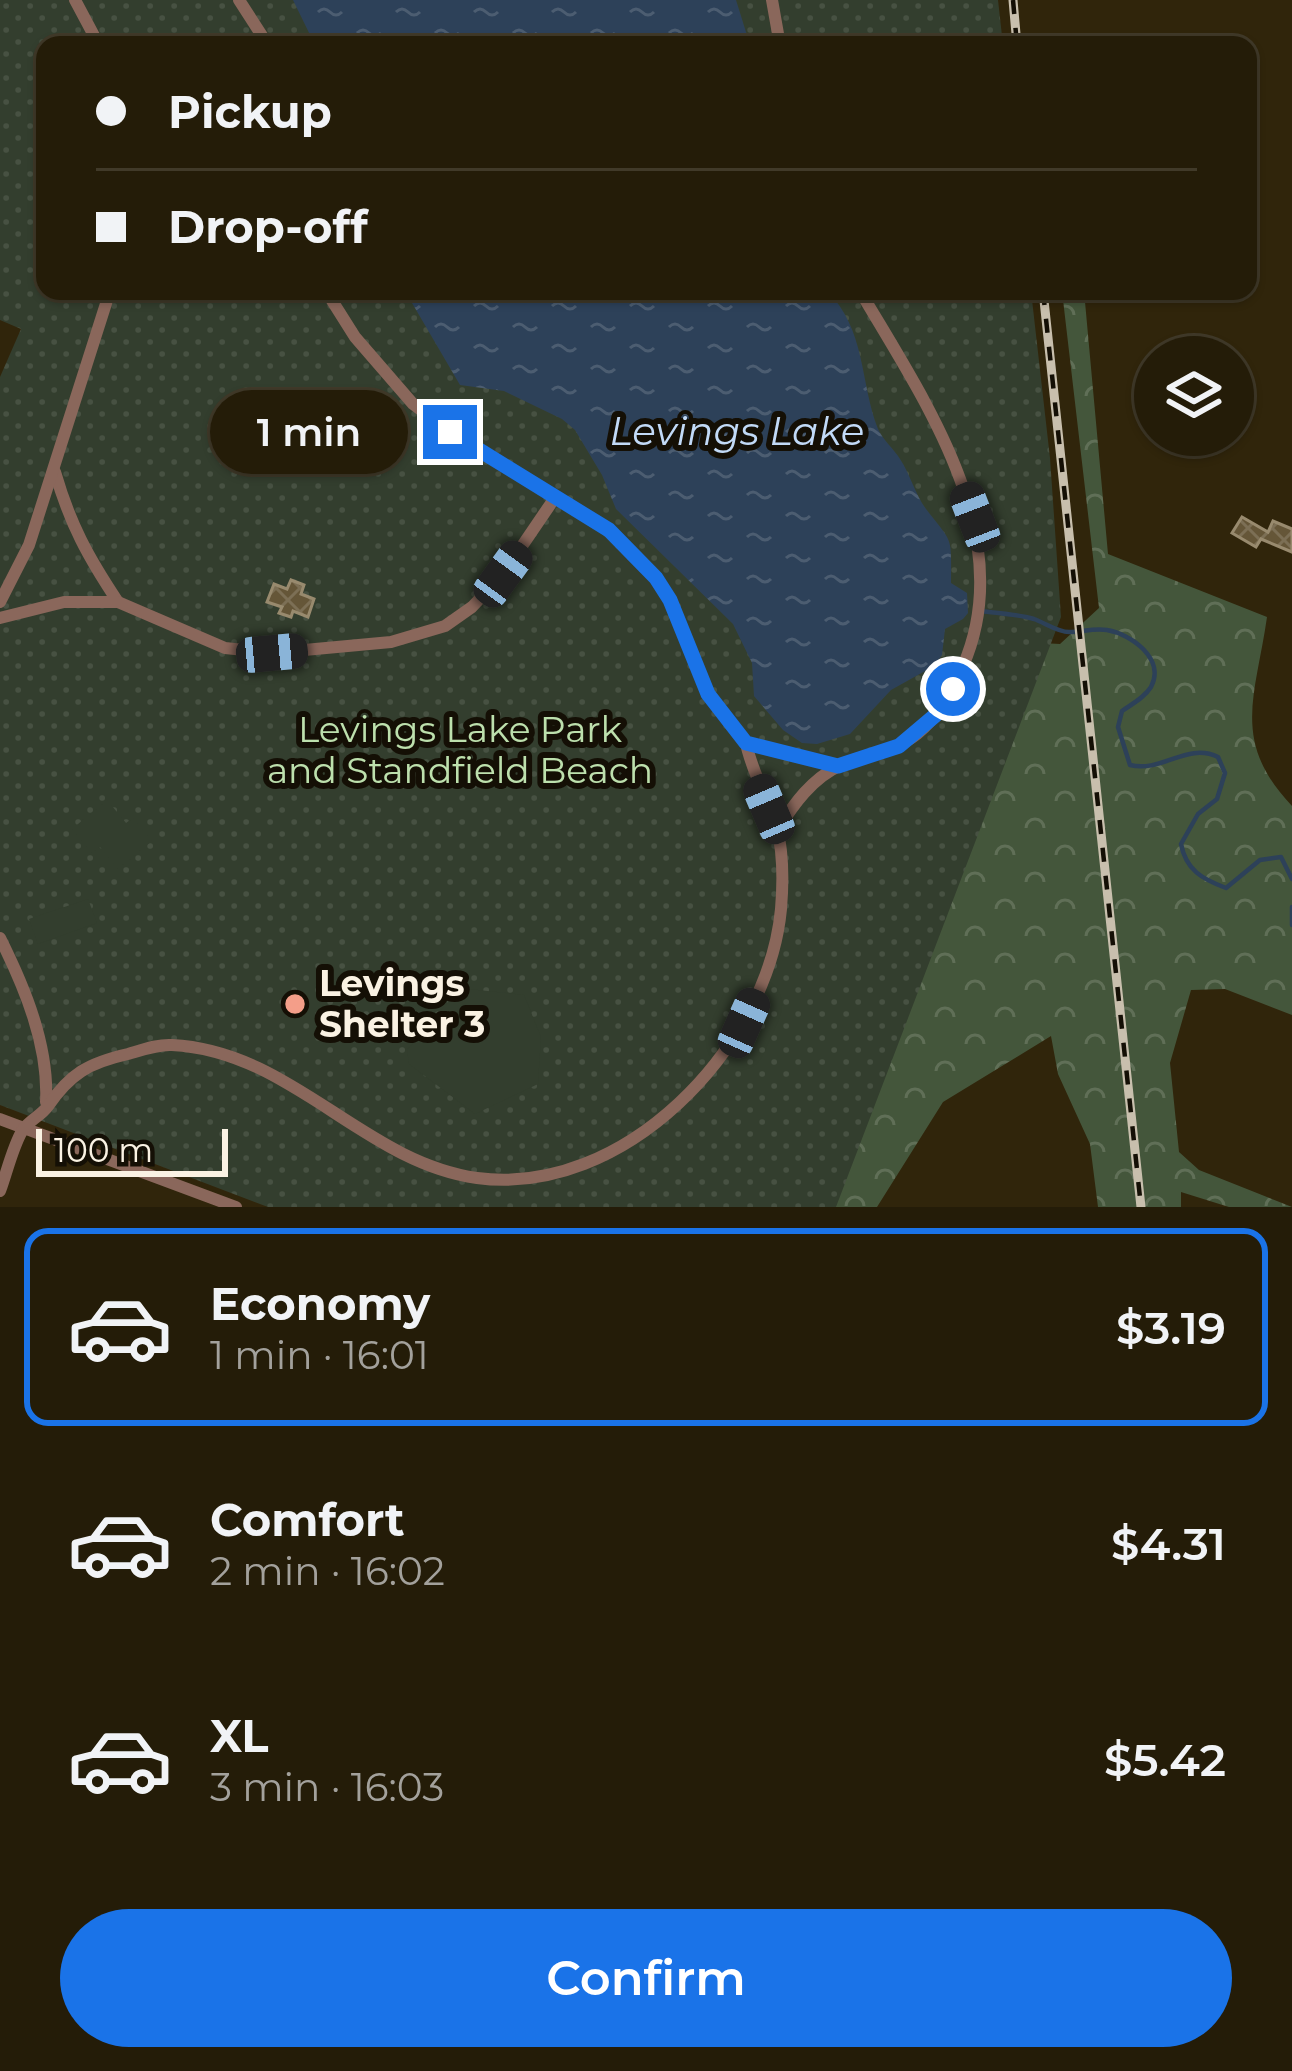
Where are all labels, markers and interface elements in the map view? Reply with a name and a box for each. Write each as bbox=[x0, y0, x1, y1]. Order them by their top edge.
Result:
text: Pickup bbox=[168, 84, 332, 139]
text: Drop-off bbox=[168, 199, 368, 254]
map controls bbox=[1134, 336, 1254, 456]
button: layers bbox=[1134, 336, 1254, 456]
callout: 1 min bbox=[210, 390, 408, 474]
route end bbox=[423, 405, 477, 459]
water label: Levings Lake bbox=[610, 407, 864, 455]
text: 1 min bbox=[257, 408, 361, 456]
car bbox=[945, 477, 1005, 557]
car bbox=[467, 534, 539, 614]
car bbox=[235, 632, 309, 674]
route start bbox=[926, 662, 980, 716]
park label: Levings Lake Park and Standfield Beach bbox=[267, 707, 653, 792]
car bbox=[738, 769, 800, 849]
place label: Levings Shelter 3 bbox=[319, 961, 485, 1046]
car bbox=[713, 983, 775, 1063]
marker: Levings Shelter 3 bbox=[282, 991, 308, 1017]
scale bar bbox=[36, 1123, 228, 1176]
text: 100 m bbox=[54, 1130, 153, 1170]
icon: car bbox=[66, 1273, 174, 1381]
text: Economy bbox=[210, 1276, 430, 1331]
text: $3.19 bbox=[1116, 1300, 1226, 1355]
text: 1 min · 16:01 bbox=[210, 1331, 429, 1379]
icon: car bbox=[66, 1489, 174, 1597]
text: Comfort bbox=[210, 1492, 405, 1547]
text: $4.31 bbox=[1111, 1516, 1226, 1571]
text: 2 min · 16:02 bbox=[210, 1547, 445, 1595]
icon: car bbox=[66, 1705, 174, 1813]
text: XL bbox=[210, 1708, 268, 1763]
text: $5.42 bbox=[1104, 1732, 1226, 1787]
text: 3 min · 16:03 bbox=[210, 1763, 444, 1811]
button: Confirm bbox=[60, 1909, 1232, 2047]

